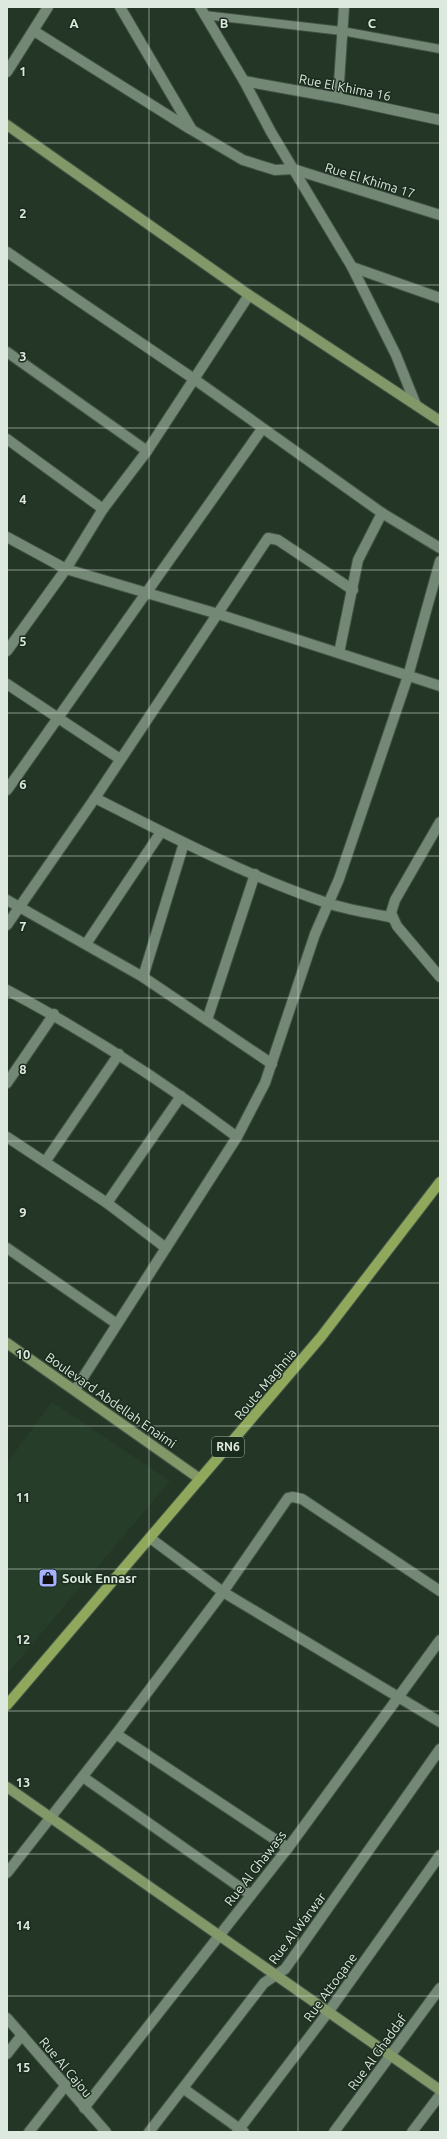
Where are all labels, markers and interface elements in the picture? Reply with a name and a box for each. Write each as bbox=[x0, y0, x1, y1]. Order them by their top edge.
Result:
text: A bbox=[69, 16, 79, 30]
text: B bbox=[220, 16, 229, 30]
text: C bbox=[368, 16, 377, 30]
text: 1 bbox=[19, 64, 27, 78]
street label: Rue El Khima 16 bbox=[298, 71, 392, 103]
street label: Rue El Khima 17 bbox=[323, 160, 417, 200]
text: 2 bbox=[19, 206, 27, 220]
text: 3 bbox=[19, 349, 27, 363]
text: 4 bbox=[19, 492, 27, 506]
text: 5 bbox=[19, 634, 27, 648]
text: 6 bbox=[19, 777, 27, 791]
text: 7 bbox=[19, 919, 27, 933]
text: 8 bbox=[19, 1062, 27, 1076]
text: 9 bbox=[19, 1205, 27, 1219]
street label: Route Maghnia bbox=[231, 1346, 299, 1422]
text: 10 bbox=[16, 1347, 30, 1361]
street label: Boulevard Abdellah Enaimi bbox=[43, 1350, 179, 1450]
road number: RN6 bbox=[212, 1437, 244, 1457]
text: 11 bbox=[16, 1490, 30, 1504]
shop icon: Souk Ennasr bbox=[37, 1567, 59, 1589]
place label: Souk Ennasr bbox=[62, 1571, 137, 1585]
text: 12 bbox=[16, 1632, 30, 1646]
text: 13 bbox=[16, 1775, 30, 1789]
street label: Rue Al Ghawass bbox=[221, 1827, 289, 1908]
street label: Rue Al Warwar bbox=[266, 1889, 328, 1966]
text: 14 bbox=[16, 1918, 30, 1932]
street label: Rue Attoqane bbox=[301, 1950, 359, 2024]
street label: Rue Al Ghaddaf bbox=[345, 2011, 409, 2093]
street label: Rue Al Cajou bbox=[37, 2034, 95, 2100]
text: 15 bbox=[16, 2060, 30, 2074]

